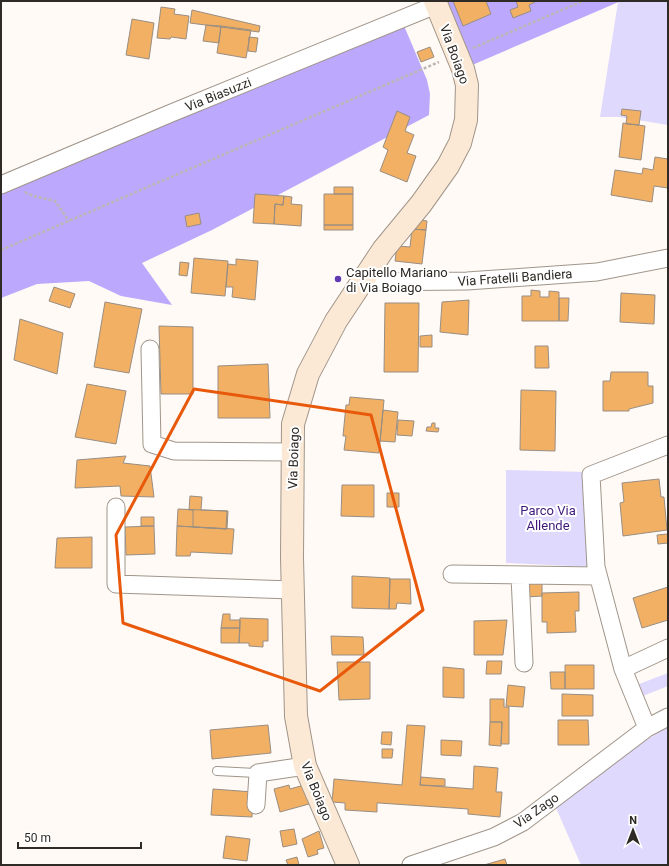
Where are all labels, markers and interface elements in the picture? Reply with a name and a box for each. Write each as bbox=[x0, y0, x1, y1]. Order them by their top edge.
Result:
street label: Via Boiago bbox=[437, 22, 472, 86]
street label: Via Biasuzzi bbox=[183, 74, 253, 115]
place label: Capitello Mariano di Via Boiago bbox=[346, 265, 448, 295]
street label: Via Fratelli Bandiera bbox=[457, 266, 573, 289]
marker: Capitello Mariano di Via Boiago bbox=[333, 274, 343, 284]
street label: Via Boiago bbox=[285, 427, 302, 489]
park label: Parco Via Allende bbox=[520, 503, 576, 533]
street label: Via Boiago bbox=[298, 760, 335, 823]
street label: Via Zago bbox=[511, 790, 562, 831]
north arrow bbox=[613, 810, 653, 850]
text: N bbox=[629, 814, 637, 827]
scale bar bbox=[18, 824, 141, 850]
text: 50 m bbox=[24, 831, 51, 845]

